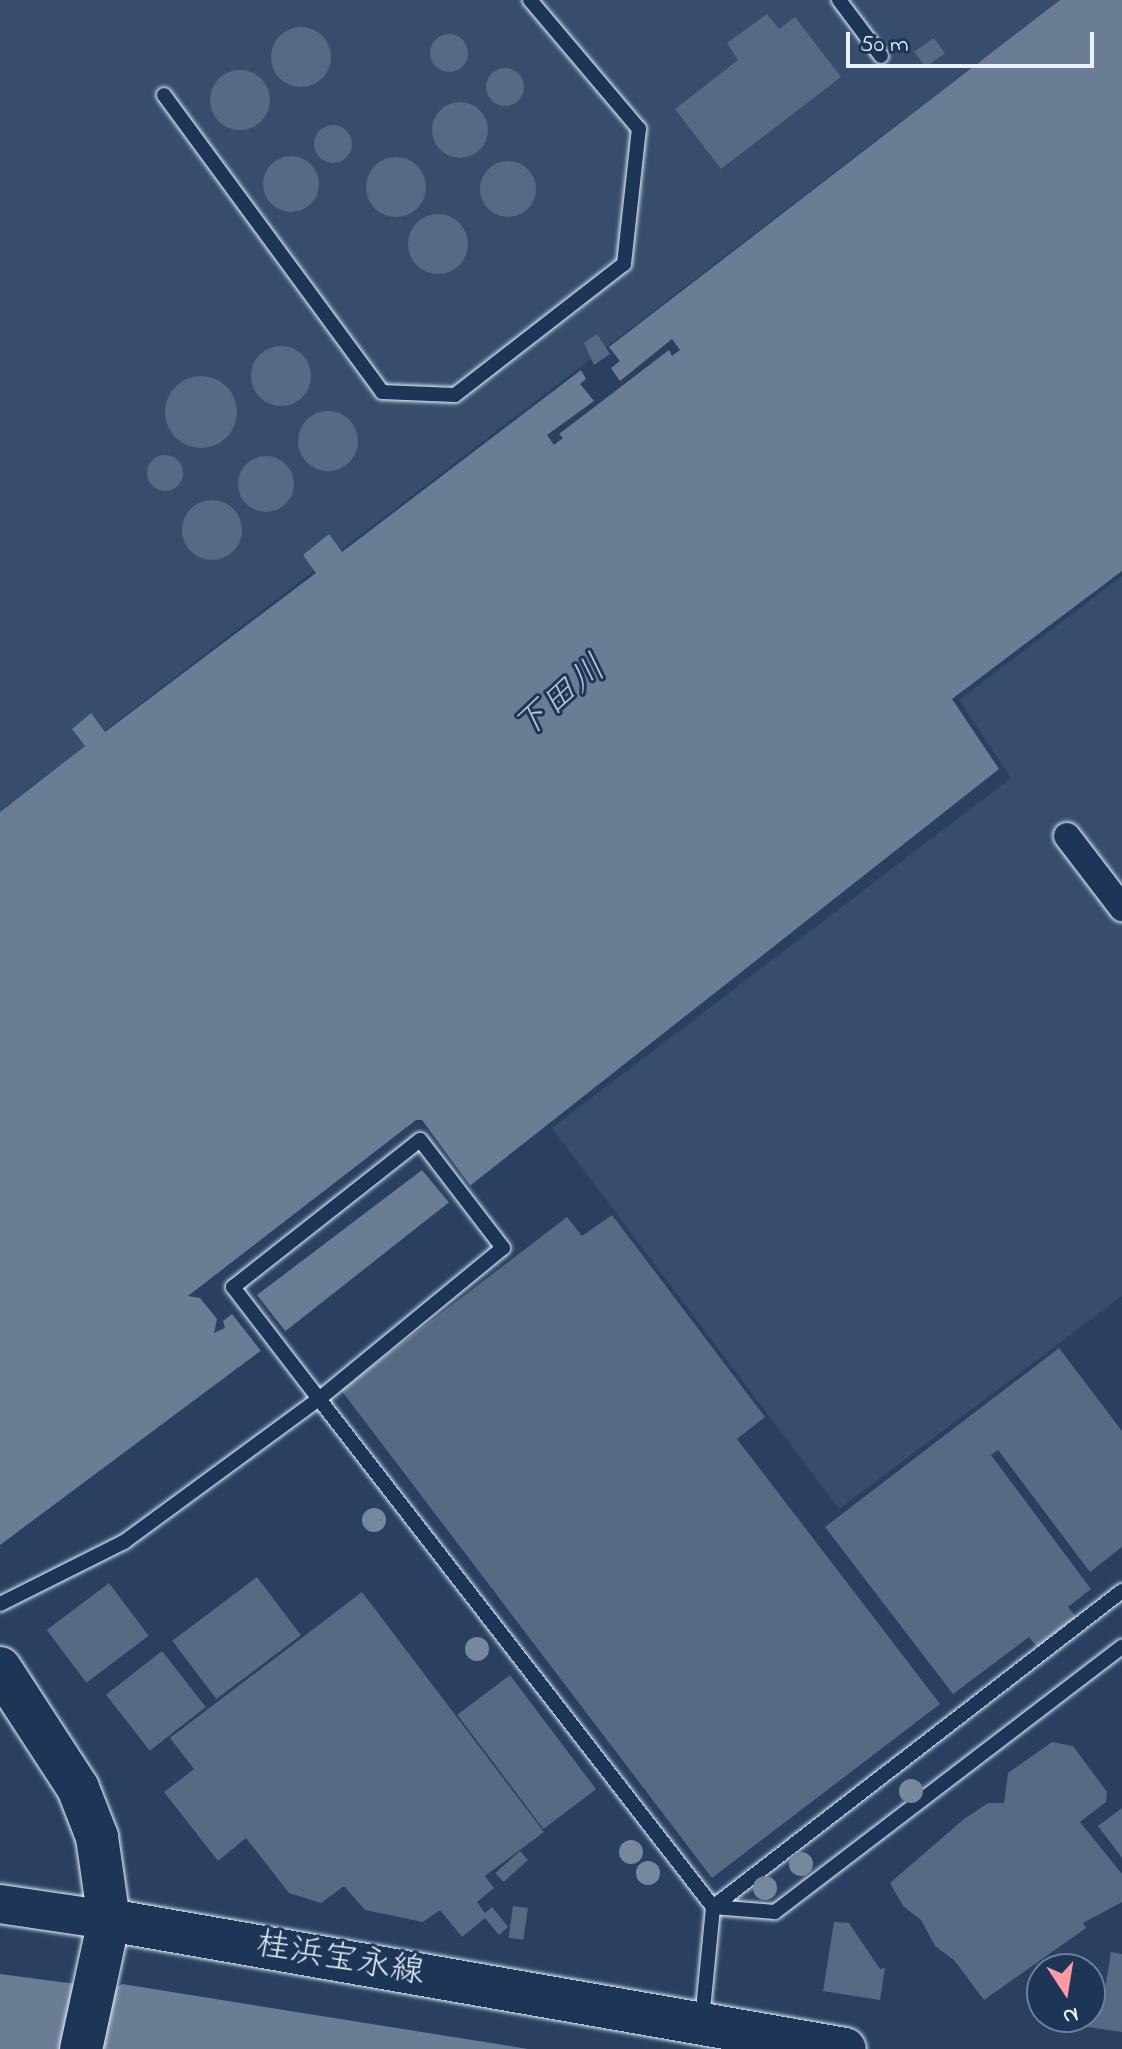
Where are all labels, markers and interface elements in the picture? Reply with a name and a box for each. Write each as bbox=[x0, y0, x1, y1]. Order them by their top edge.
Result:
scale bar bbox=[850, 16, 1098, 66]
text: 50 m bbox=[860, 28, 909, 63]
water label: 下田川 bbox=[506, 648, 616, 750]
street label: 桂浜宝永線 bbox=[253, 1925, 427, 1995]
north arrow bbox=[1026, 1953, 1106, 2033]
text: N bbox=[1060, 1997, 1081, 2032]

